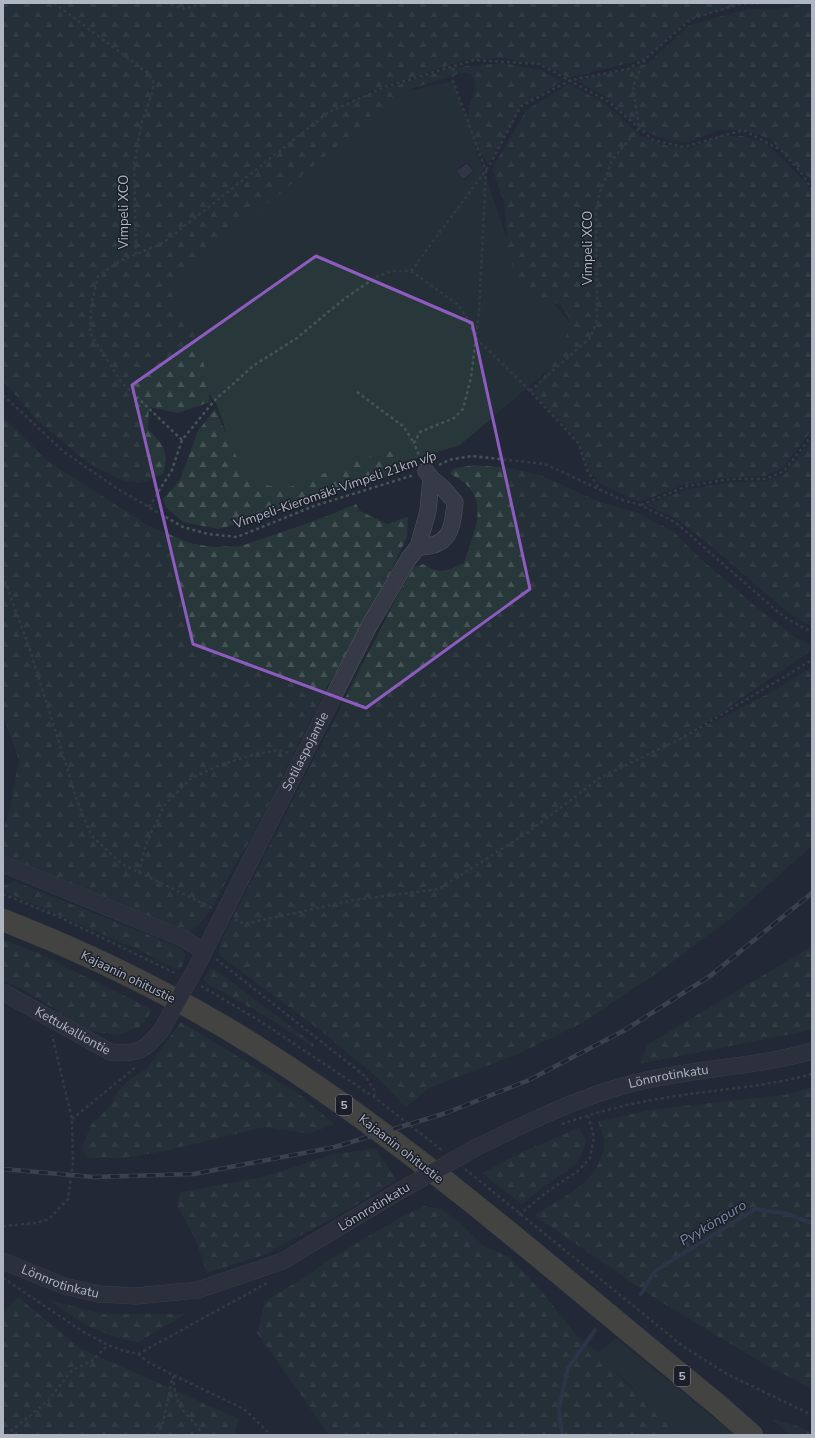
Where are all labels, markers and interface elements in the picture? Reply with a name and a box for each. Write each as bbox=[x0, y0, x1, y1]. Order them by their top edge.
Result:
street label: Vimpeli XCO bbox=[115, 175, 133, 250]
street label: Vimpeli XCO bbox=[579, 211, 597, 286]
street label: Vimpeli-Kieromäki-Vimpeli 21km v/p bbox=[230, 447, 439, 534]
street label: Sotilaspojantie bbox=[278, 709, 333, 794]
street label: Kajaanin ohitustie bbox=[78, 946, 178, 1008]
street label: Kettukalliontie bbox=[32, 1003, 114, 1060]
street label: Lönnrotinkatu bbox=[627, 1061, 710, 1093]
road number: 5 bbox=[336, 1095, 352, 1115]
street label: Kajaanin ohitustie bbox=[355, 1110, 447, 1188]
street label: Lönnrotinkatu bbox=[335, 1178, 413, 1236]
water label: Pyykönpuro bbox=[676, 1195, 750, 1250]
street label: Lönnrotinkatu bbox=[19, 1260, 101, 1303]
road number: 5 bbox=[674, 1366, 690, 1386]

